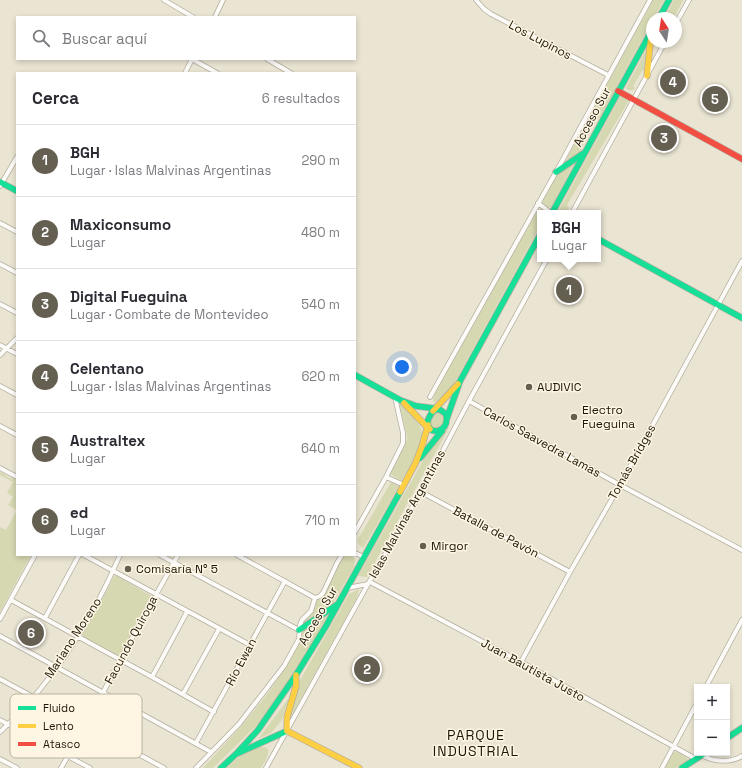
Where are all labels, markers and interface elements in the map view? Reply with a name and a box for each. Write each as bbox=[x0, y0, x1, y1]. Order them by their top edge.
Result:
north arrow bbox=[646, 12, 682, 48]
search box bbox=[16, 16, 356, 60]
street label: Los Lupinos bbox=[506, 17, 574, 63]
icon: search bbox=[30, 27, 52, 49]
text: Buscar aquí bbox=[62, 29, 147, 48]
pin: 4 bbox=[660, 67, 686, 97]
street label: Acceso Sur bbox=[570, 84, 615, 149]
pin: 5 bbox=[702, 84, 728, 114]
text: Cerca bbox=[32, 87, 79, 109]
text: 6 resultados bbox=[262, 90, 340, 107]
pin: 3 bbox=[651, 123, 677, 153]
text: BGH bbox=[70, 143, 100, 162]
text: 1 bbox=[42, 152, 48, 169]
text: 290 m bbox=[301, 152, 340, 169]
text: Lugar · Islas Malvinas Argentinas bbox=[70, 162, 271, 179]
popup bbox=[537, 210, 601, 262]
text: Maxiconsumo bbox=[70, 215, 171, 234]
text: BGH bbox=[551, 218, 581, 237]
text: 2 bbox=[41, 224, 49, 241]
text: 480 m bbox=[301, 224, 340, 241]
text: Lugar bbox=[70, 234, 106, 251]
text: Lugar bbox=[551, 237, 587, 254]
pin: 1 bbox=[556, 275, 582, 305]
text: Digital Fueguina bbox=[70, 287, 187, 306]
text: 3 bbox=[41, 296, 49, 313]
text: 540 m bbox=[301, 296, 340, 313]
text: Lugar · Combate de Montevideo bbox=[70, 306, 269, 323]
your location bbox=[392, 357, 412, 377]
text: Celentano bbox=[70, 359, 144, 378]
text: 4 bbox=[41, 368, 49, 385]
text: 620 m bbox=[301, 368, 340, 385]
text: Lugar · Islas Malvinas Argentinas bbox=[70, 378, 271, 395]
place label: AUDIVIC bbox=[537, 379, 582, 395]
marker: AUDIVIC bbox=[524, 382, 534, 392]
place label: Electro Fueguina bbox=[582, 402, 635, 432]
street label: Carlos Saavedra Lamas bbox=[480, 403, 604, 481]
marker: Electro Fueguina bbox=[569, 412, 579, 422]
street label: Tomás Bridges bbox=[605, 421, 659, 503]
text: Australtex bbox=[70, 431, 145, 450]
text: 5 bbox=[41, 440, 49, 457]
text: 640 m bbox=[301, 440, 340, 457]
street label: Islas Malvinas Argentinas bbox=[365, 447, 449, 581]
text: Lugar bbox=[70, 450, 106, 467]
text: ed bbox=[70, 503, 88, 522]
street label: Batalla de Pavón bbox=[450, 503, 542, 561]
text: 6 bbox=[41, 512, 49, 529]
text: 710 m bbox=[305, 512, 340, 529]
text: Lugar bbox=[70, 522, 106, 539]
place label: Mirgor bbox=[431, 538, 469, 554]
marker: Mirgor bbox=[418, 541, 428, 551]
place label: Comisaría N° 5 bbox=[136, 561, 218, 577]
marker: Comisaría N° 5 bbox=[123, 564, 133, 574]
street label: Acceso Sur bbox=[295, 583, 341, 648]
street label: Facundo Quiroga bbox=[101, 593, 161, 687]
street label: Mariano Moreno bbox=[41, 594, 105, 682]
pin: 6 bbox=[18, 618, 44, 648]
street label: Río Ewan bbox=[222, 635, 260, 689]
street label: Juan Bautista Justo bbox=[478, 635, 588, 705]
pin: 2 bbox=[354, 654, 380, 684]
map controls bbox=[694, 684, 730, 756]
button: + bbox=[694, 684, 730, 720]
legend bbox=[10, 694, 142, 758]
text: Fluido bbox=[43, 701, 75, 715]
text: Lento bbox=[43, 719, 74, 733]
button: − bbox=[694, 720, 730, 756]
district label: PARQUE INDUSTRIAL bbox=[433, 726, 519, 760]
text: Atasco bbox=[43, 737, 80, 751]

